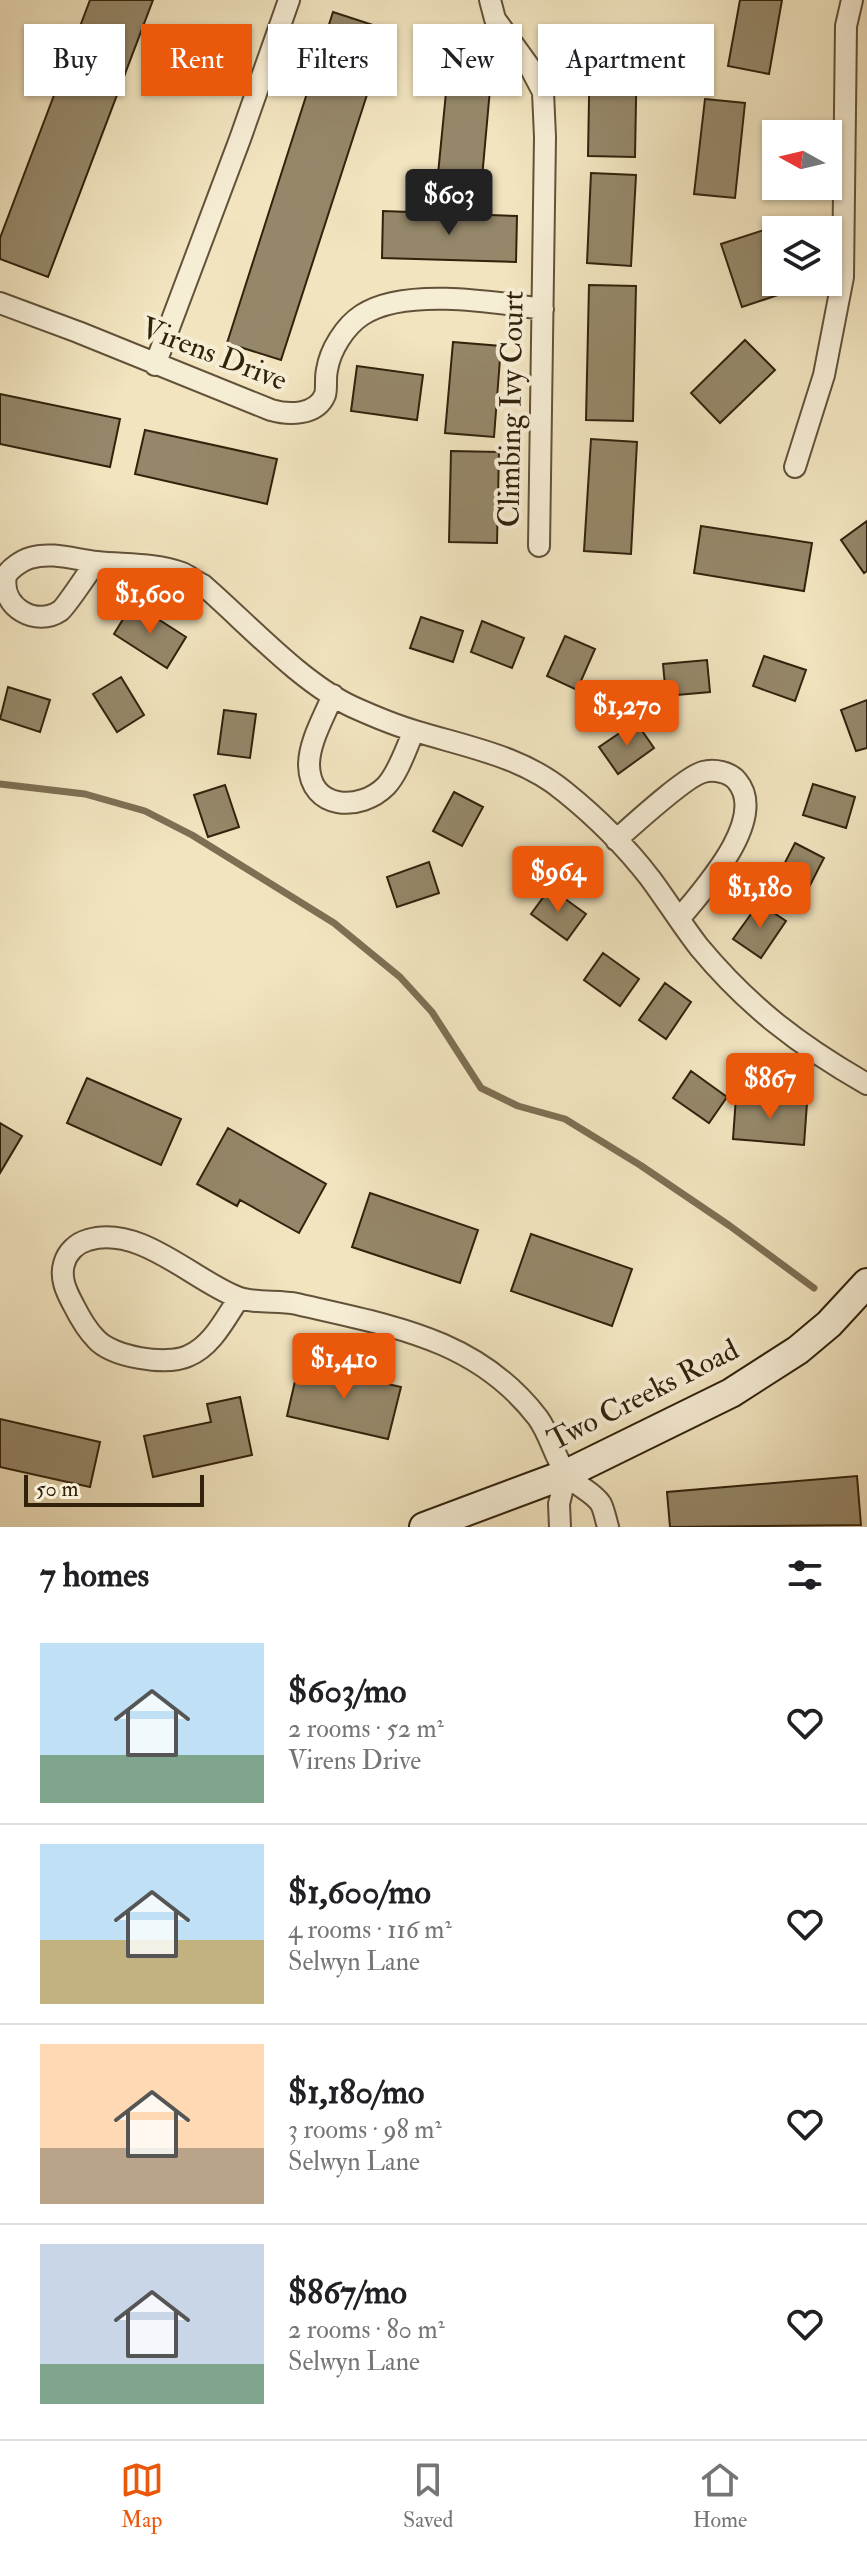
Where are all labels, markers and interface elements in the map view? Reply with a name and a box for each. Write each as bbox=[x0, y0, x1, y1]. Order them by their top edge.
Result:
chip: Buy bbox=[24, 24, 125, 96]
chip: Rent bbox=[141, 24, 252, 96]
chip: Filters bbox=[268, 24, 397, 96]
chip: New bbox=[413, 24, 522, 96]
chip: Apartment bbox=[538, 24, 714, 96]
north arrow bbox=[762, 120, 842, 200]
map controls bbox=[762, 120, 842, 296]
pin: $603 bbox=[402, 169, 496, 237]
text: $603 bbox=[423, 179, 475, 211]
button: layers bbox=[762, 216, 842, 296]
street label: Climbing Ivy Court bbox=[490, 290, 532, 528]
street label: Virens Drive bbox=[136, 309, 292, 399]
pin: $1,600 bbox=[85, 568, 215, 636]
text: $1,600 bbox=[115, 578, 185, 610]
pin: $1,270 bbox=[562, 680, 692, 748]
text: $1,270 bbox=[593, 690, 661, 722]
pin: $964 bbox=[511, 846, 605, 914]
text: $964 bbox=[530, 856, 586, 888]
pin: $1,180 bbox=[695, 862, 825, 930]
text: $1,180 bbox=[728, 872, 793, 904]
pin: $867 bbox=[723, 1053, 817, 1121]
text: $867 bbox=[744, 1063, 796, 1095]
street label: Two Creeks Road bbox=[541, 1331, 745, 1459]
pin: $1,410 bbox=[279, 1333, 409, 1401]
text: $1,410 bbox=[310, 1343, 378, 1375]
scale bar bbox=[24, 1471, 204, 1507]
text: 50 m bbox=[36, 1475, 78, 1503]
icon: filters bbox=[783, 1553, 827, 1597]
text: 7 homes bbox=[40, 1554, 149, 1597]
text: $603/mo bbox=[288, 1670, 406, 1713]
icon: home bbox=[104, 1675, 200, 1771]
icon: heart bbox=[783, 1701, 827, 1745]
text: 2 rooms · 52 m² bbox=[288, 1713, 444, 1745]
text: Virens Drive bbox=[288, 1745, 421, 1777]
text: $1,600/mo bbox=[288, 1871, 431, 1914]
icon: home bbox=[104, 1876, 200, 1972]
icon: heart bbox=[783, 1902, 827, 1946]
text: 4 rooms · 116 m² bbox=[288, 1914, 452, 1946]
text: Selwyn Lane bbox=[288, 1946, 420, 1978]
text: $1,180/mo bbox=[288, 2071, 424, 2114]
icon: home bbox=[104, 2076, 200, 2172]
icon: heart bbox=[783, 2102, 827, 2146]
text: 3 rooms · 98 m² bbox=[288, 2114, 442, 2146]
text: Selwyn Lane bbox=[288, 2146, 420, 2178]
text: $867/mo bbox=[288, 2271, 407, 2314]
icon: home bbox=[104, 2276, 200, 2372]
icon: heart bbox=[783, 2302, 827, 2346]
text: 2 rooms · 80 m² bbox=[288, 2314, 445, 2346]
text: Selwyn Lane bbox=[288, 2346, 420, 2378]
tab: Map bbox=[120, 2458, 164, 2534]
tab: Saved bbox=[403, 2458, 453, 2534]
tab: Home bbox=[693, 2458, 747, 2534]

